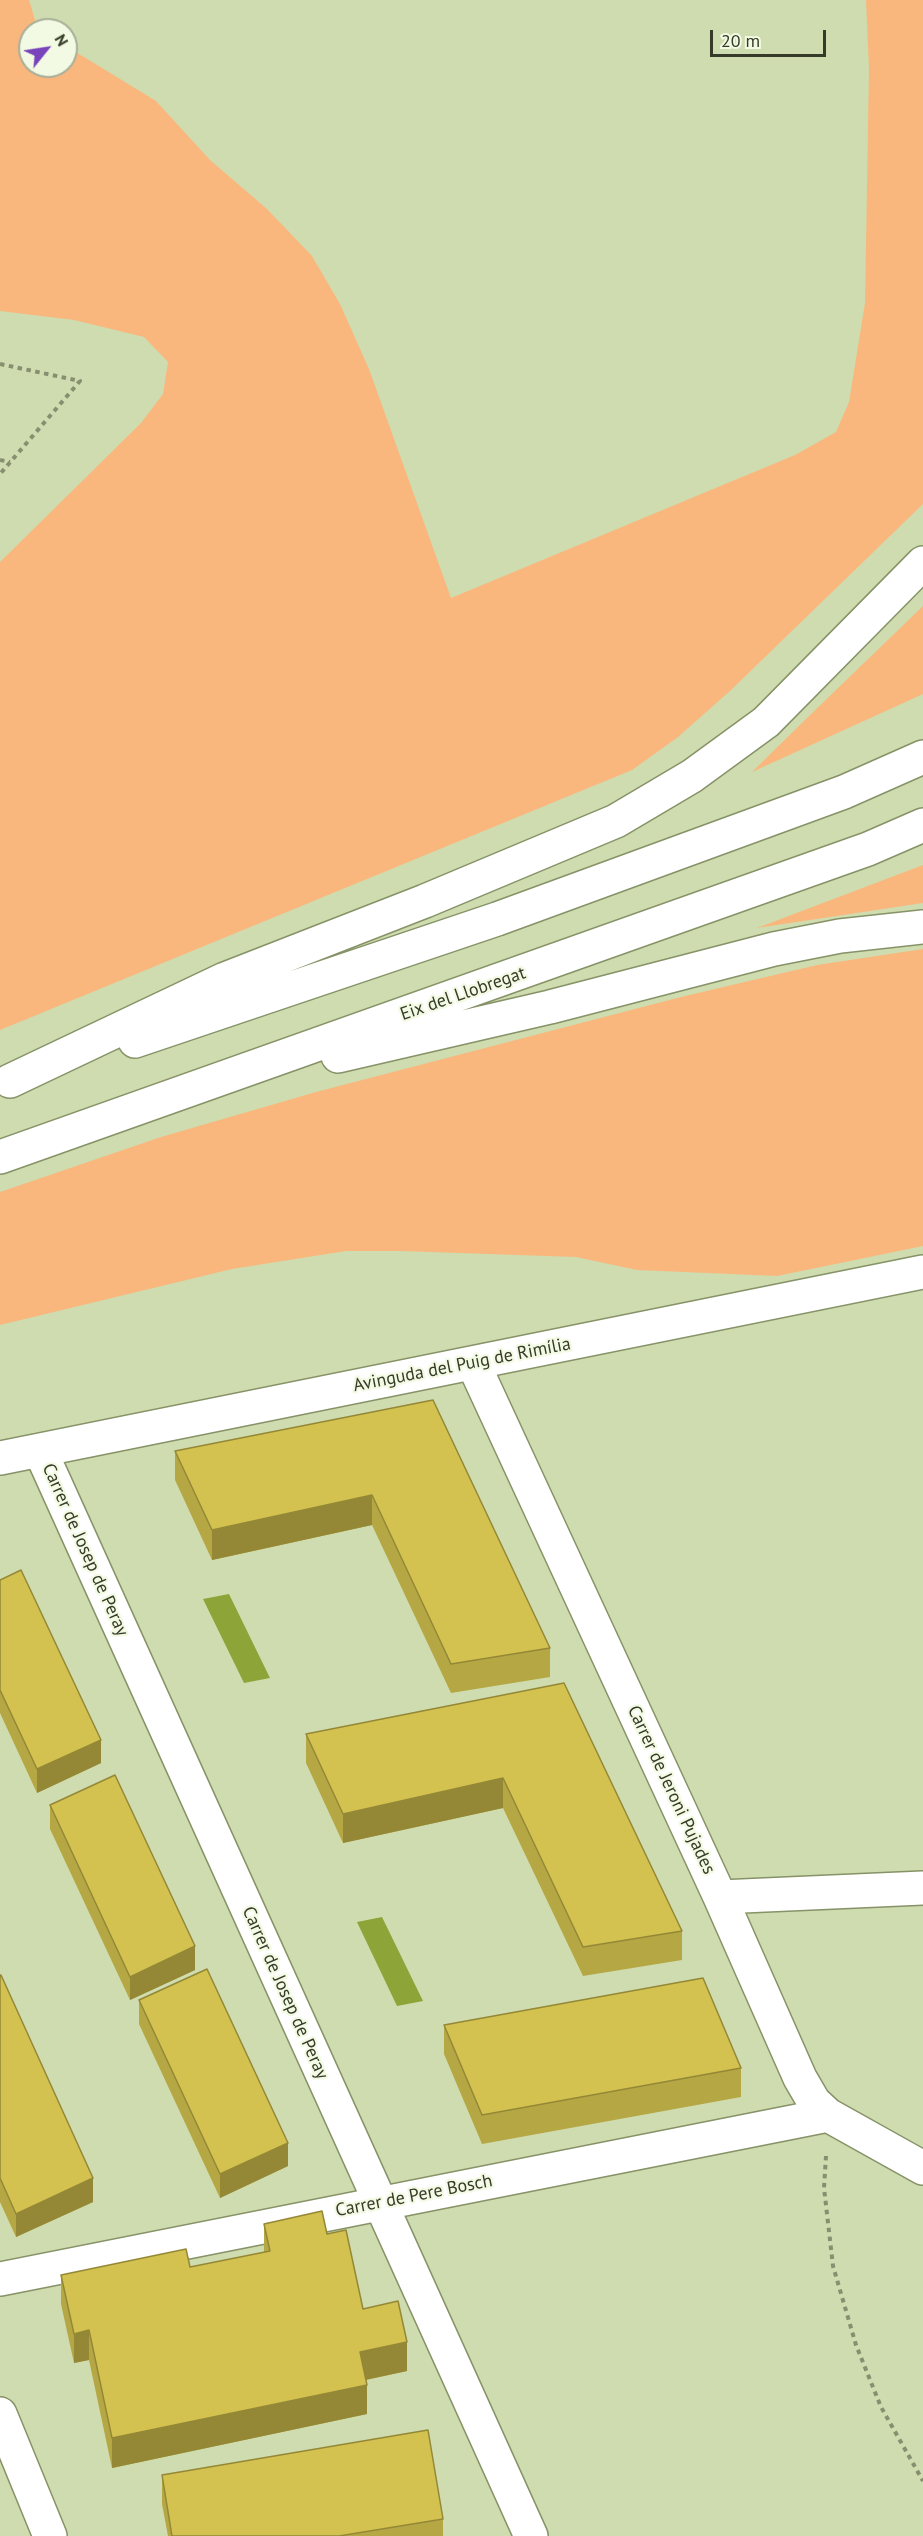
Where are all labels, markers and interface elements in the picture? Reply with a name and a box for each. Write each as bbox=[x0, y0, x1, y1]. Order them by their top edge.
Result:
north arrow bbox=[18, 18, 78, 78]
scale bar bbox=[713, 18, 828, 56]
text: 20 m bbox=[721, 29, 760, 52]
text: N bbox=[51, 30, 73, 50]
street label: Eix del Llobregat bbox=[397, 962, 529, 1026]
street label: Avinguda del Puig de Rimília bbox=[351, 1333, 573, 1397]
street label: Carrer de Josep de Peray bbox=[37, 1460, 133, 1640]
street label: Carrer de Jeroni Pujades bbox=[622, 1702, 720, 1878]
street label: Carrer de Josep de Peray bbox=[237, 1903, 333, 2083]
street label: Carrer de Pere Bosch bbox=[334, 2170, 494, 2222]

